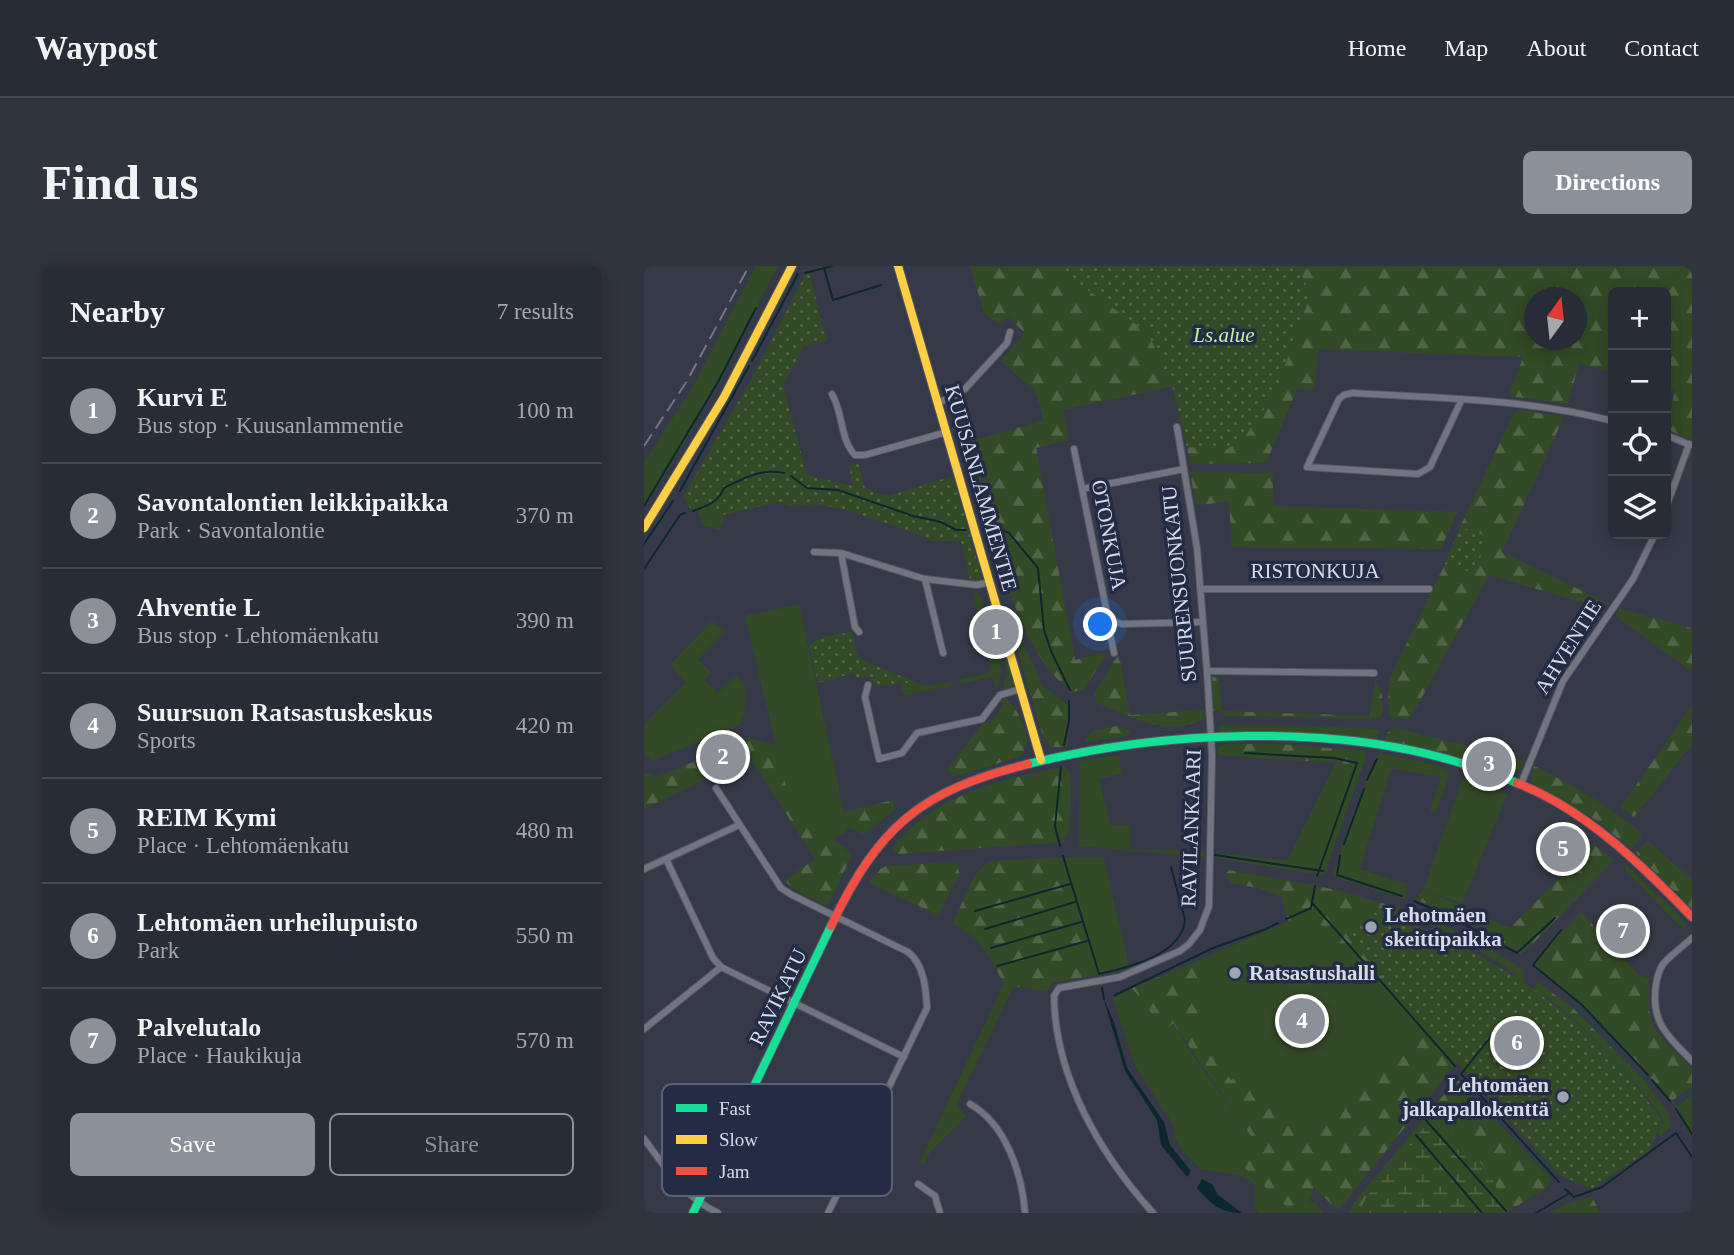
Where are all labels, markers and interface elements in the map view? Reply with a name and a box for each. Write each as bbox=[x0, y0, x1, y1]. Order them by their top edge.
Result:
text: Waypost bbox=[35, 30, 158, 66]
text: Home bbox=[1348, 35, 1406, 61]
text: Map bbox=[1444, 35, 1488, 61]
text: About bbox=[1526, 35, 1586, 61]
text: Contact bbox=[1624, 35, 1699, 61]
button: Directions bbox=[1523, 151, 1692, 214]
text: Find us bbox=[42, 155, 199, 210]
north arrow bbox=[1524, 287, 1587, 350]
map controls bbox=[1608, 287, 1671, 539]
button: + bbox=[1608, 287, 1671, 350]
text: Nearby bbox=[70, 295, 165, 328]
text: 7 results bbox=[497, 299, 574, 324]
park label: Ls.alue bbox=[1192, 323, 1255, 347]
button: − bbox=[1608, 350, 1671, 413]
street label: KUUSANLAMMENTIE bbox=[940, 382, 1022, 594]
text: Kurvi E bbox=[137, 383, 227, 412]
text: 1 bbox=[87, 398, 99, 423]
text: 100 m bbox=[516, 398, 574, 423]
text: Bus stop · Kuusanlammentie bbox=[137, 413, 403, 438]
button: locate bbox=[1608, 413, 1671, 476]
button: layers bbox=[1608, 476, 1671, 539]
street label: OTONKUJA bbox=[1087, 478, 1132, 593]
street label: SUURENSUONKATU bbox=[1157, 485, 1201, 683]
text: Savontalontien leikkipaikka bbox=[137, 488, 448, 517]
text: 2 bbox=[87, 503, 99, 528]
text: 370 m bbox=[516, 503, 574, 528]
text: Park · Savontalontie bbox=[137, 518, 325, 543]
street label: RISTONKUJA bbox=[1250, 559, 1380, 583]
text: Ahventie L bbox=[137, 593, 261, 622]
street label: AHVENTIE bbox=[1530, 596, 1606, 698]
pin: 1 bbox=[973, 606, 1019, 658]
your location bbox=[1083, 607, 1117, 641]
text: 3 bbox=[87, 608, 99, 633]
text: 390 m bbox=[516, 608, 574, 633]
text: Bus stop · Lehtomäenkatu bbox=[137, 623, 379, 648]
text: Suursuon Ratsastuskeskus bbox=[137, 698, 433, 727]
text: 4 bbox=[87, 713, 99, 738]
text: 420 m bbox=[516, 713, 574, 738]
text: Sports bbox=[137, 728, 196, 753]
pin: 2 bbox=[700, 731, 746, 783]
pin: 3 bbox=[1466, 738, 1512, 790]
street label: RAVILANKAARI bbox=[1176, 748, 1206, 908]
text: REIM Kymi bbox=[137, 803, 276, 832]
text: 5 bbox=[87, 818, 99, 843]
text: 480 m bbox=[516, 818, 574, 843]
pin: 5 bbox=[1540, 823, 1586, 875]
text: Place · Lehtomäenkatu bbox=[137, 833, 349, 858]
place label: Lehotmäen skeittipaikka bbox=[1385, 903, 1502, 951]
pin: 7 bbox=[1600, 905, 1646, 957]
text: Lehtomäen urheilupuisto bbox=[137, 908, 418, 937]
marker: Lehotmäen skeittipaikka bbox=[1363, 919, 1379, 935]
text: 6 bbox=[87, 923, 99, 948]
text: 550 m bbox=[516, 923, 574, 948]
text: Park bbox=[137, 938, 179, 963]
street label: RAVIKATU bbox=[744, 945, 812, 1049]
place label: Ratsastushalli bbox=[1249, 961, 1375, 985]
marker: Ratsastushalli bbox=[1227, 965, 1243, 981]
pin: 4 bbox=[1279, 995, 1325, 1047]
text: Palvelutalo bbox=[137, 1013, 261, 1042]
pin: 6 bbox=[1494, 1017, 1540, 1069]
text: 7 bbox=[87, 1028, 99, 1053]
text: 570 m bbox=[516, 1028, 574, 1053]
text: Place · Haukikuja bbox=[137, 1043, 302, 1068]
place label: Lehtomäen jalkapallokenttä bbox=[1401, 1073, 1549, 1121]
legend bbox=[662, 1084, 892, 1196]
marker: Lehtomäen jalkapallokenttä bbox=[1555, 1089, 1571, 1105]
text: Fast bbox=[719, 1098, 751, 1119]
button: Save bbox=[70, 1113, 315, 1176]
button: Share bbox=[329, 1113, 574, 1176]
text: Slow bbox=[719, 1129, 758, 1150]
text: Jam bbox=[719, 1161, 750, 1182]

